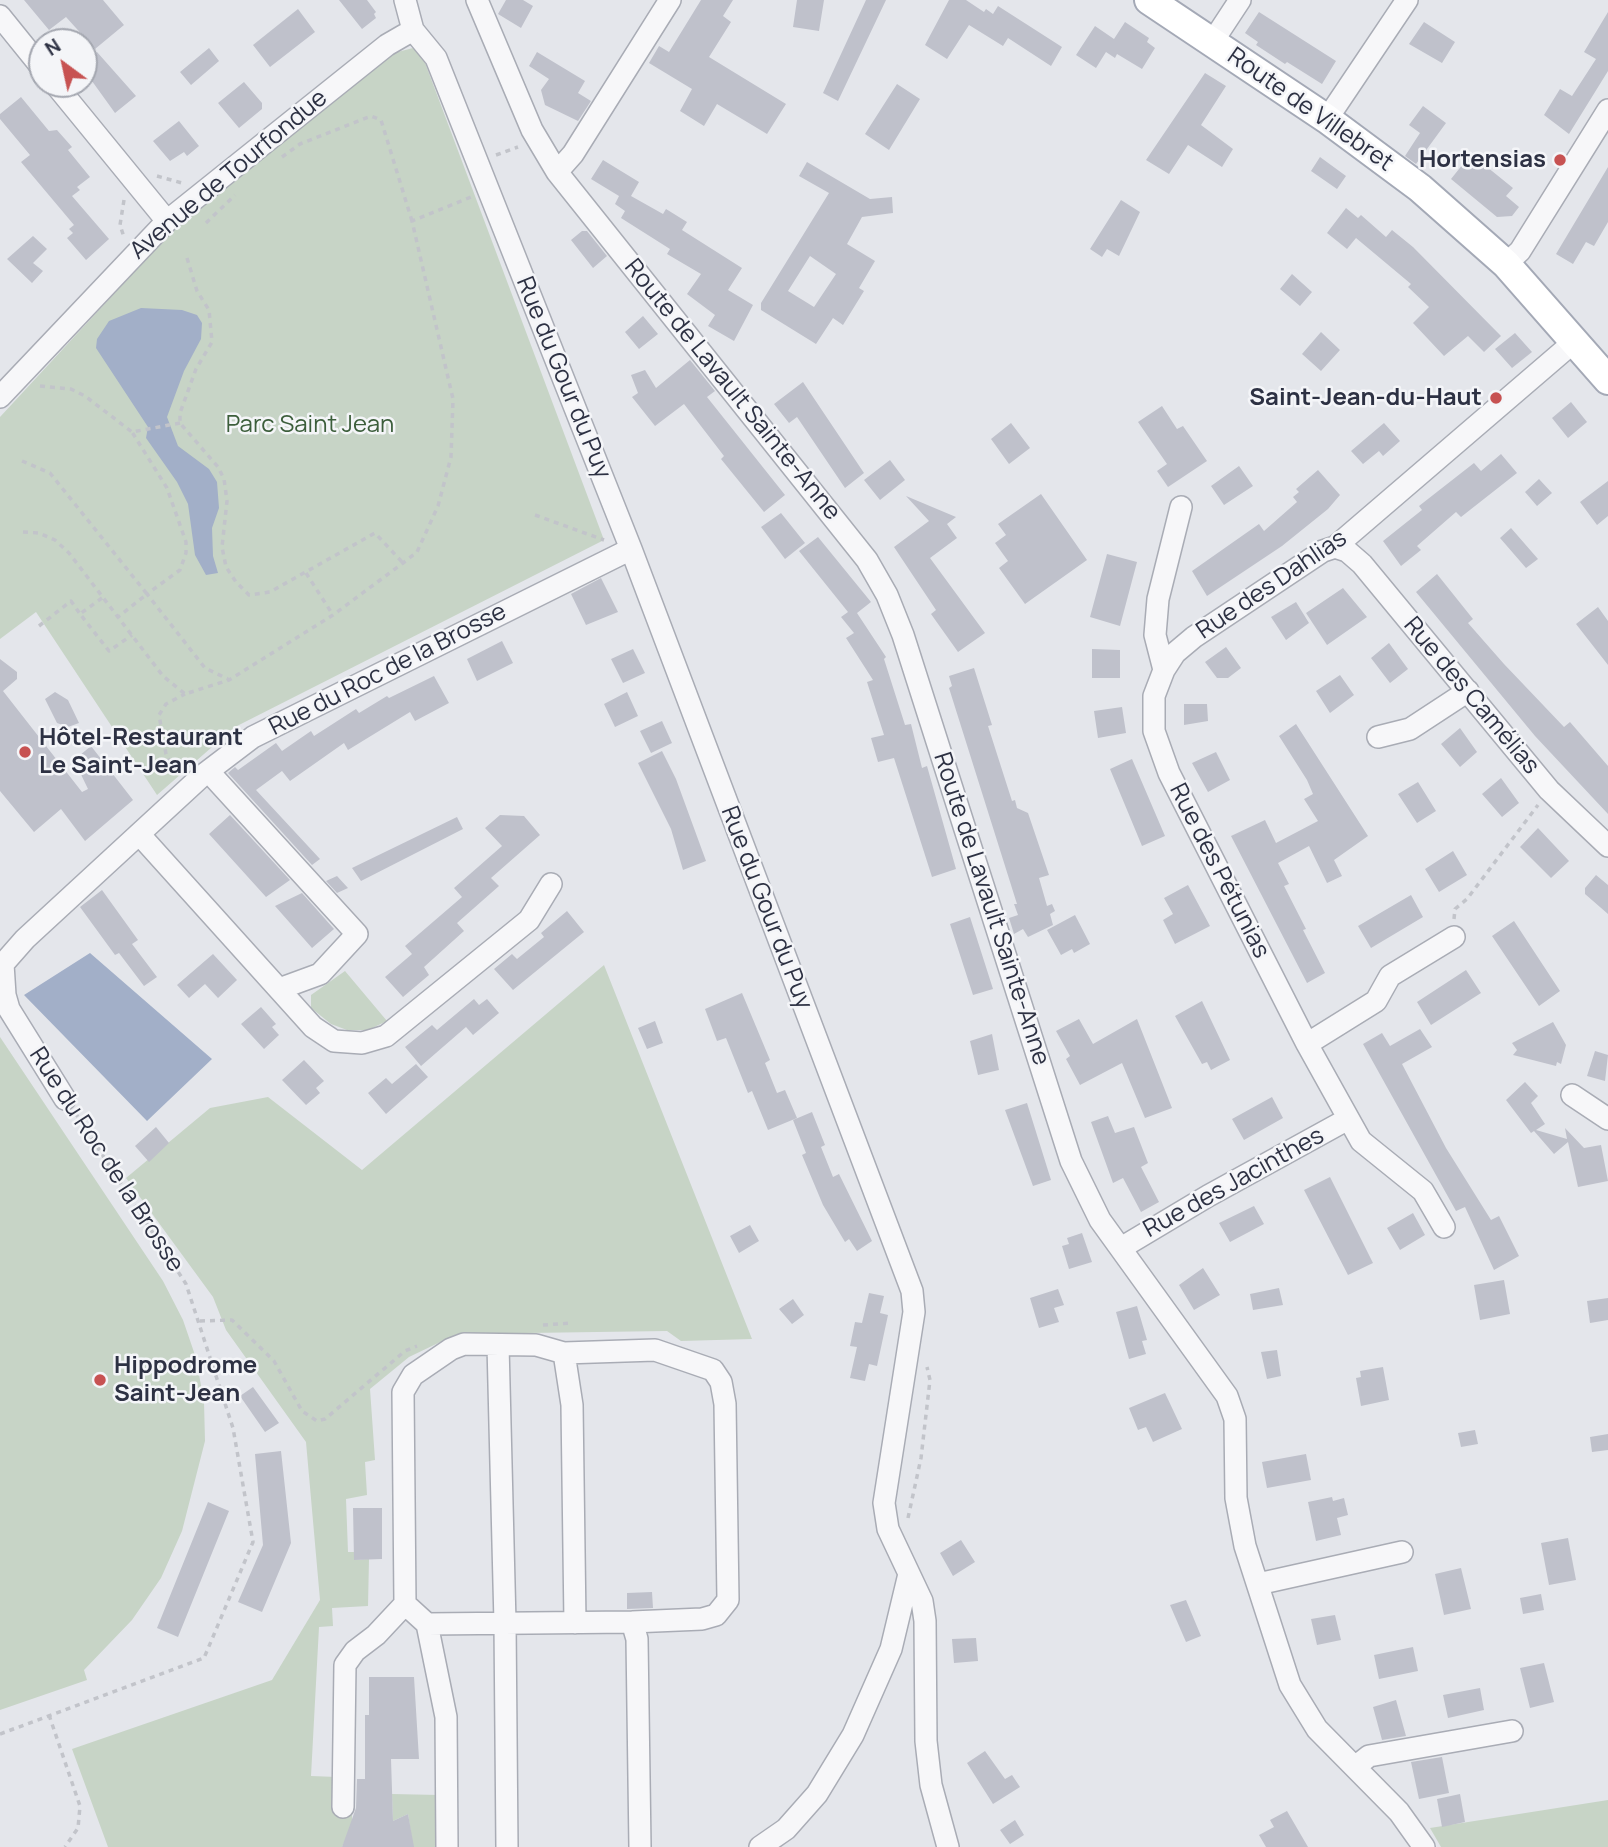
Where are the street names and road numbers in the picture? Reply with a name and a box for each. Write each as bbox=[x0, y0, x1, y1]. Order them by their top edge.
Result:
street label: Route de Villebret bbox=[1222, 42, 1398, 178]
street label: Avenue de Tourfondue bbox=[125, 84, 333, 266]
street label: Route de Lavault Sainte-Anne bbox=[618, 254, 846, 526]
street label: Rue du Gour du Puy bbox=[509, 273, 617, 483]
street label: Rue des Dahlias bbox=[1192, 524, 1352, 646]
street label: Rue du Roc de la Brosse bbox=[265, 598, 511, 742]
street label: Rue des Camélias bbox=[1397, 612, 1545, 780]
street label: Route de Lavault Sainte-Anne bbox=[927, 749, 1055, 1069]
street label: Rue des Pétunias bbox=[1163, 779, 1275, 963]
street label: Rue du Gour du Puy bbox=[714, 802, 818, 1014]
street label: Rue du Roc de la Brosse bbox=[23, 1042, 189, 1278]
street label: Rue des Jacinthes bbox=[1139, 1122, 1329, 1244]

